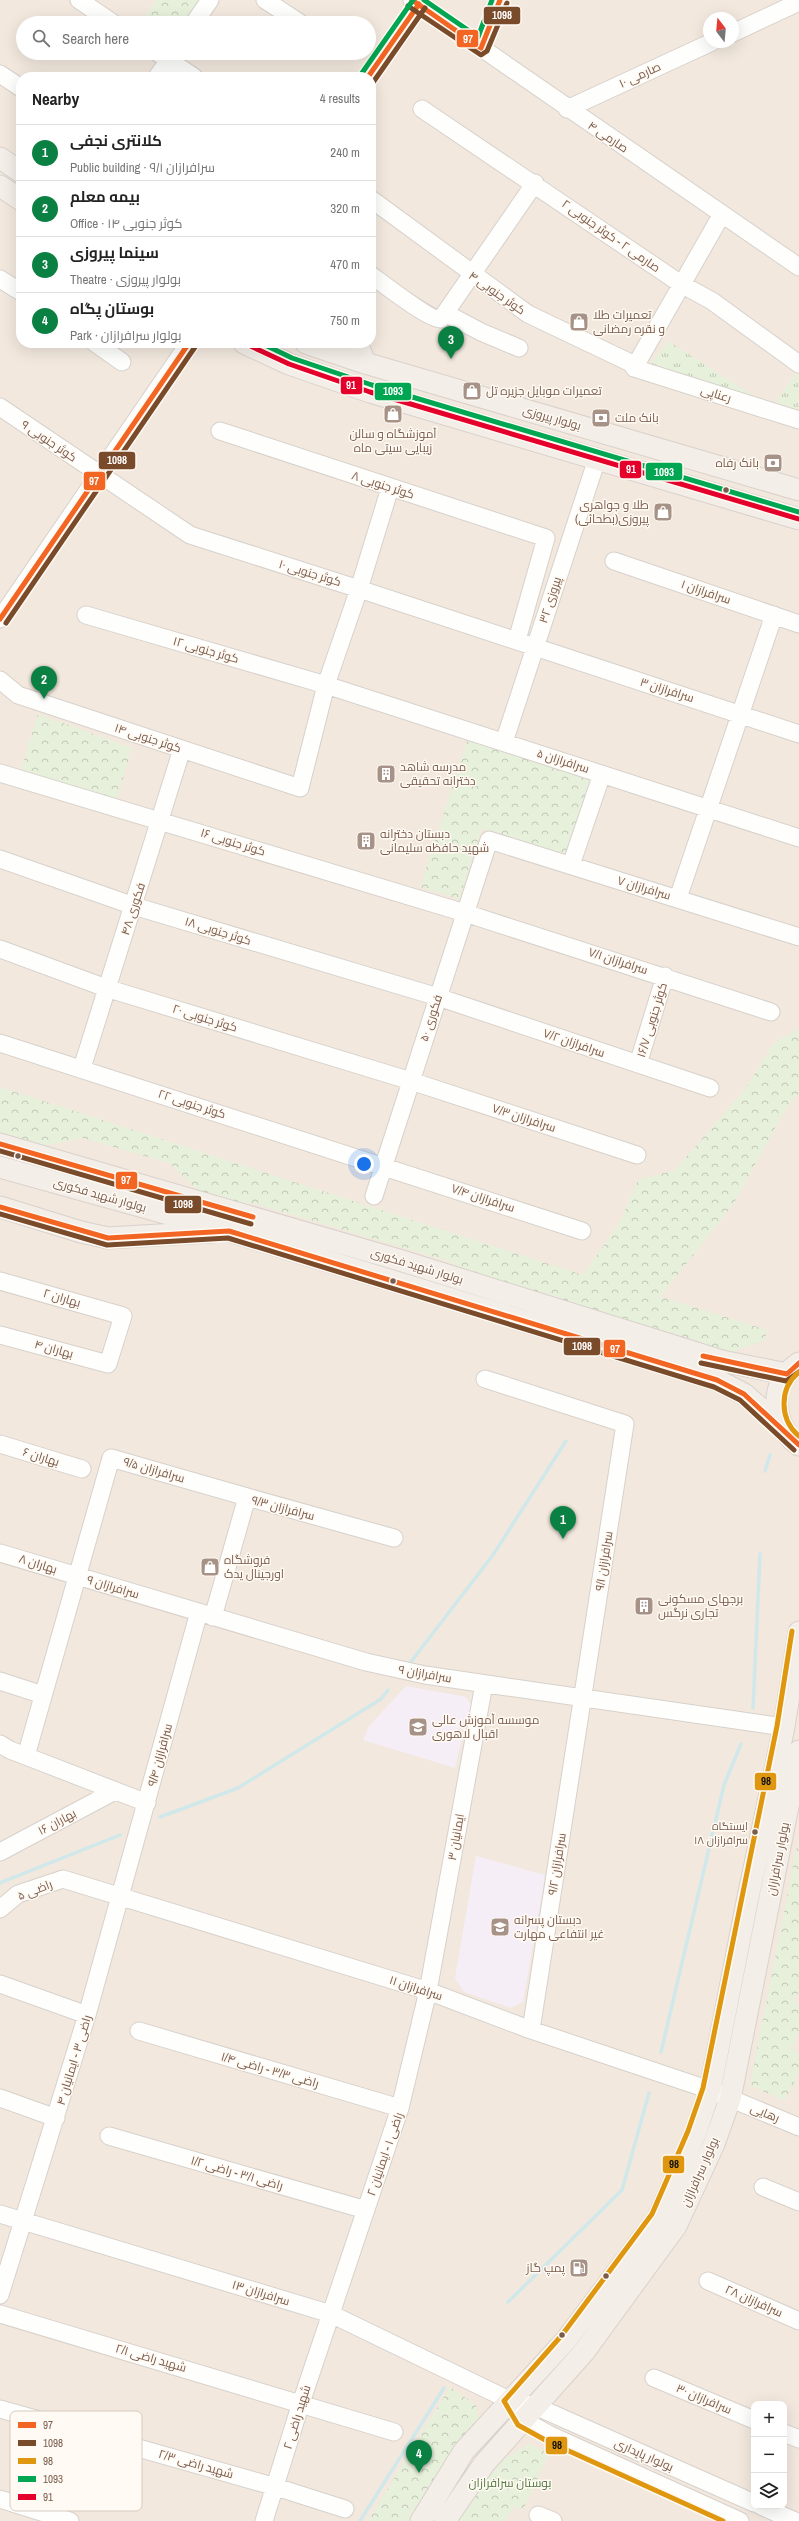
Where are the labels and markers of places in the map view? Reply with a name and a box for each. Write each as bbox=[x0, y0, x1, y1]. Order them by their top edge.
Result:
place label: تعمیرات طلا و نقره رمضانی bbox=[593, 307, 665, 337]
shop icon: تعمیرات طلا و نقره رمضانی bbox=[568, 311, 590, 333]
pin: 3 bbox=[438, 326, 464, 359]
shop icon: تعمیرات موبایل جزیره تل bbox=[461, 380, 483, 402]
place label: تعمیرات موبایل جزیره تل bbox=[486, 383, 602, 399]
shop icon: آموزشگاه و سالن زیبایی سیتی ماه bbox=[382, 403, 404, 425]
bank icon: بانک ملت bbox=[590, 407, 612, 429]
place label: بانک ملت bbox=[615, 410, 659, 426]
place label: آموزشگاه و سالن زیبایی سیتی ماه bbox=[349, 426, 437, 456]
bank icon: بانک رفاه bbox=[762, 452, 784, 474]
place label: بانک رفاه bbox=[716, 455, 759, 471]
unlabelled marker bbox=[721, 485, 731, 495]
place label: طلا و جواهری پیروزی(بطحائی) bbox=[575, 497, 650, 528]
shop icon: طلا و جواهری پیروزی(بطحائی) bbox=[652, 501, 674, 523]
pin: 2 bbox=[31, 666, 57, 699]
place label: مدرسه شاهد دخترانه تحقیقی bbox=[400, 759, 476, 789]
building icon: مدرسه شاهد دخترانه تحقیقی bbox=[375, 763, 397, 785]
place label: دبستان دخترانه شهید حافظه سلیمانی bbox=[380, 826, 489, 856]
building icon: دبستان دخترانه شهید حافظه سلیمانی bbox=[355, 830, 377, 852]
unlabelled marker bbox=[13, 1151, 23, 1161]
unlabelled marker bbox=[388, 1276, 398, 1286]
pin: 1 bbox=[550, 1506, 576, 1539]
place label: فروشگاه اورجینال یدک bbox=[224, 1552, 284, 1582]
shop icon: فروشگاه اورجینال یدک bbox=[199, 1556, 221, 1578]
place label: برجهای مسکونی تجاری نرگس bbox=[658, 1591, 743, 1621]
building icon: برجهای مسکونی تجاری نرگس bbox=[633, 1595, 655, 1617]
place label: موسسه آموزش عالی اقبال لاهوری bbox=[432, 1712, 539, 1742]
school or university icon: موسسه آموزش عالی اقبال لاهوری bbox=[407, 1716, 429, 1738]
place label: ایستگاه سرافرازان ۱۸ bbox=[694, 1819, 748, 1847]
marker: ایستگاه سرافرازان ۱۸ bbox=[750, 1827, 760, 1837]
place label: دبستان پسرانه غیر انتفاعی مهارت bbox=[514, 1912, 604, 1942]
school or university icon: دبستان پسرانه غیر انتفاعی مهارت bbox=[489, 1916, 511, 1938]
fuel station icon: پمپ گاز bbox=[568, 2257, 590, 2279]
place label: پمپ گاز bbox=[525, 2260, 566, 2277]
unlabelled marker bbox=[601, 2271, 611, 2281]
unlabelled marker bbox=[557, 2330, 567, 2340]
pin: 4 bbox=[406, 2440, 432, 2473]

